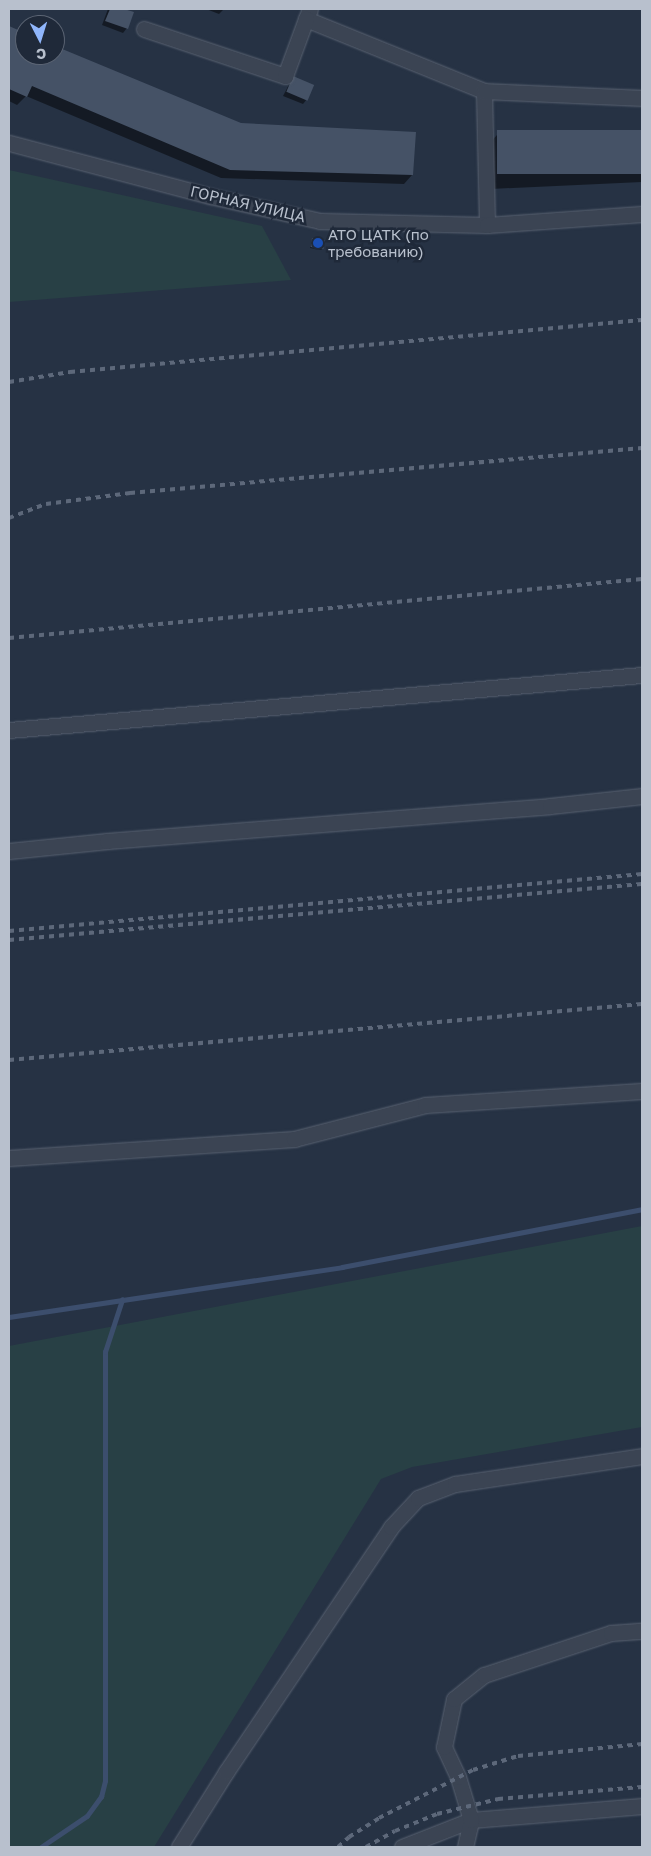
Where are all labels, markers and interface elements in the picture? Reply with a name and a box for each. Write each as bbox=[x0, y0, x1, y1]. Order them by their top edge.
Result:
north arrow bbox=[15, 15, 65, 65]
text: С bbox=[36, 46, 47, 63]
street label: ГОРНАЯ УЛИЦА bbox=[189, 182, 307, 226]
place label: АТО ЦАТК (по требованию) bbox=[328, 225, 429, 260]
marker: АТО ЦАТК (по требованию) bbox=[312, 237, 324, 249]

